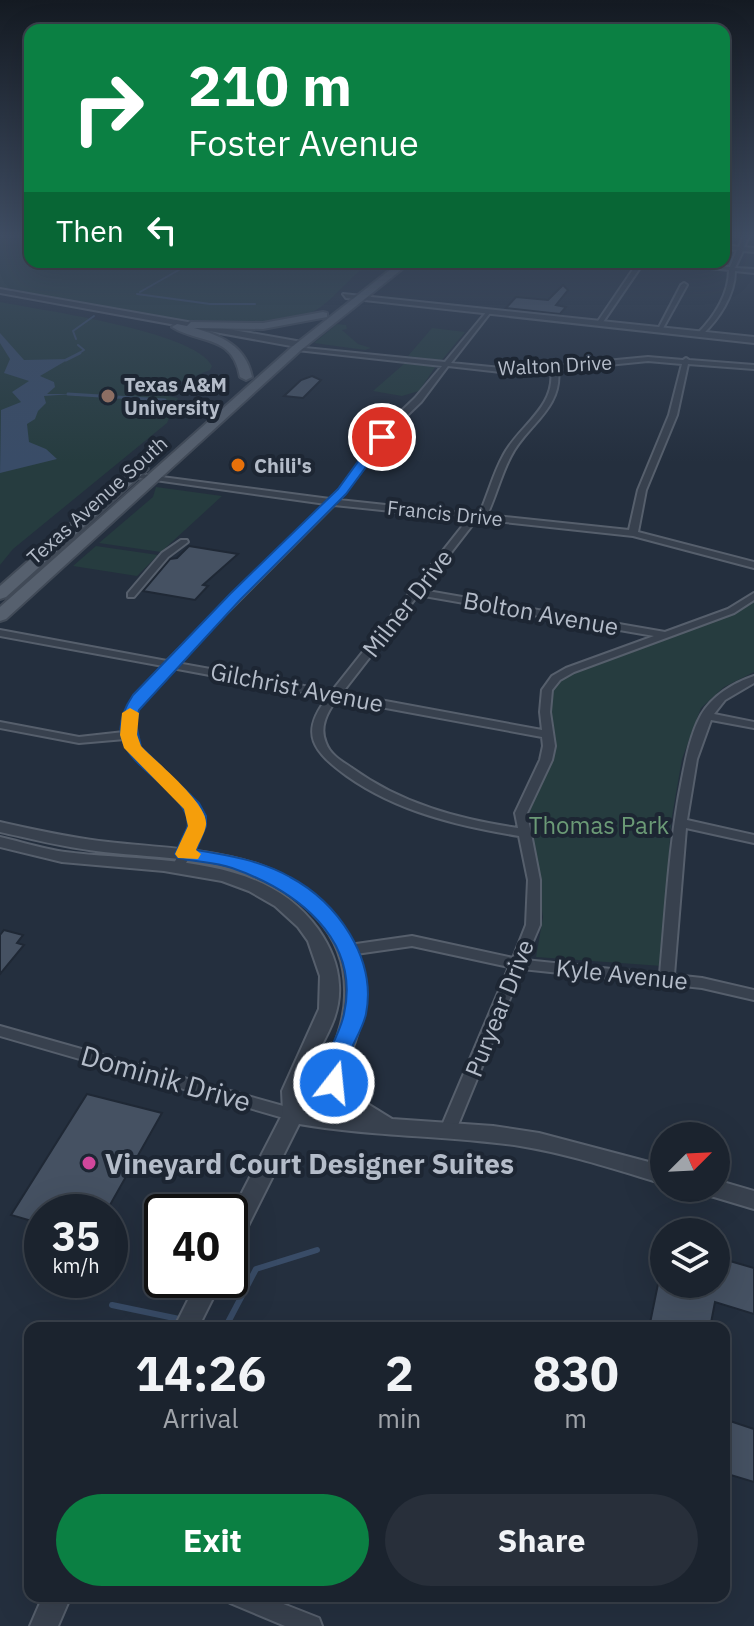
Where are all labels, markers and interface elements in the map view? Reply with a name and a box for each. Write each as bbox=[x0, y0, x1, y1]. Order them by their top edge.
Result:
text: 210 m bbox=[188, 49, 352, 121]
icon: right bbox=[56, 56, 160, 160]
text: Foster Avenue bbox=[188, 119, 419, 166]
icon: left bbox=[140, 208, 184, 252]
text: Then bbox=[56, 211, 124, 250]
street label: Walton Drive bbox=[497, 349, 613, 381]
place label: Texas A&M University bbox=[124, 371, 227, 421]
marker: Texas A&M University bbox=[99, 387, 117, 405]
pin bbox=[348, 403, 416, 471]
icon: arrive bbox=[360, 415, 404, 459]
street label: Texas Avenue South bbox=[21, 430, 173, 570]
place label: Chili's bbox=[254, 452, 312, 479]
marker: Chili's bbox=[229, 456, 247, 474]
street label: Francis Drive bbox=[386, 494, 504, 532]
street label: Milner Drive bbox=[355, 542, 459, 664]
street label: Bolton Avenue bbox=[461, 584, 621, 642]
street label: Gilchrist Avenue bbox=[208, 655, 386, 719]
park label: Thomas Park bbox=[529, 809, 670, 841]
street label: Puryear Drive bbox=[457, 935, 541, 1081]
street label: Kyle Avenue bbox=[554, 951, 690, 997]
street label: Dominik Drive bbox=[77, 1036, 255, 1120]
position arrow bbox=[292, 1041, 376, 1125]
north arrow bbox=[650, 1122, 730, 1202]
map controls bbox=[650, 1122, 730, 1298]
place label: Vineyard Court Designer Suites bbox=[105, 1145, 514, 1182]
marker: Vineyard Court Designer Suites bbox=[80, 1154, 98, 1172]
speed limit sign: 40 bbox=[144, 1194, 248, 1298]
text: 35 bbox=[52, 1210, 100, 1262]
button: layers bbox=[650, 1218, 730, 1298]
text: km/h bbox=[52, 1252, 100, 1279]
text: 14:26 bbox=[135, 1342, 266, 1404]
text: 2 bbox=[385, 1342, 414, 1404]
text: 830 bbox=[532, 1342, 619, 1404]
text: Arrival bbox=[163, 1401, 239, 1435]
text: min bbox=[377, 1401, 421, 1435]
text: m bbox=[564, 1401, 587, 1435]
button: Exit bbox=[56, 1494, 369, 1586]
button: Share bbox=[385, 1494, 698, 1586]

